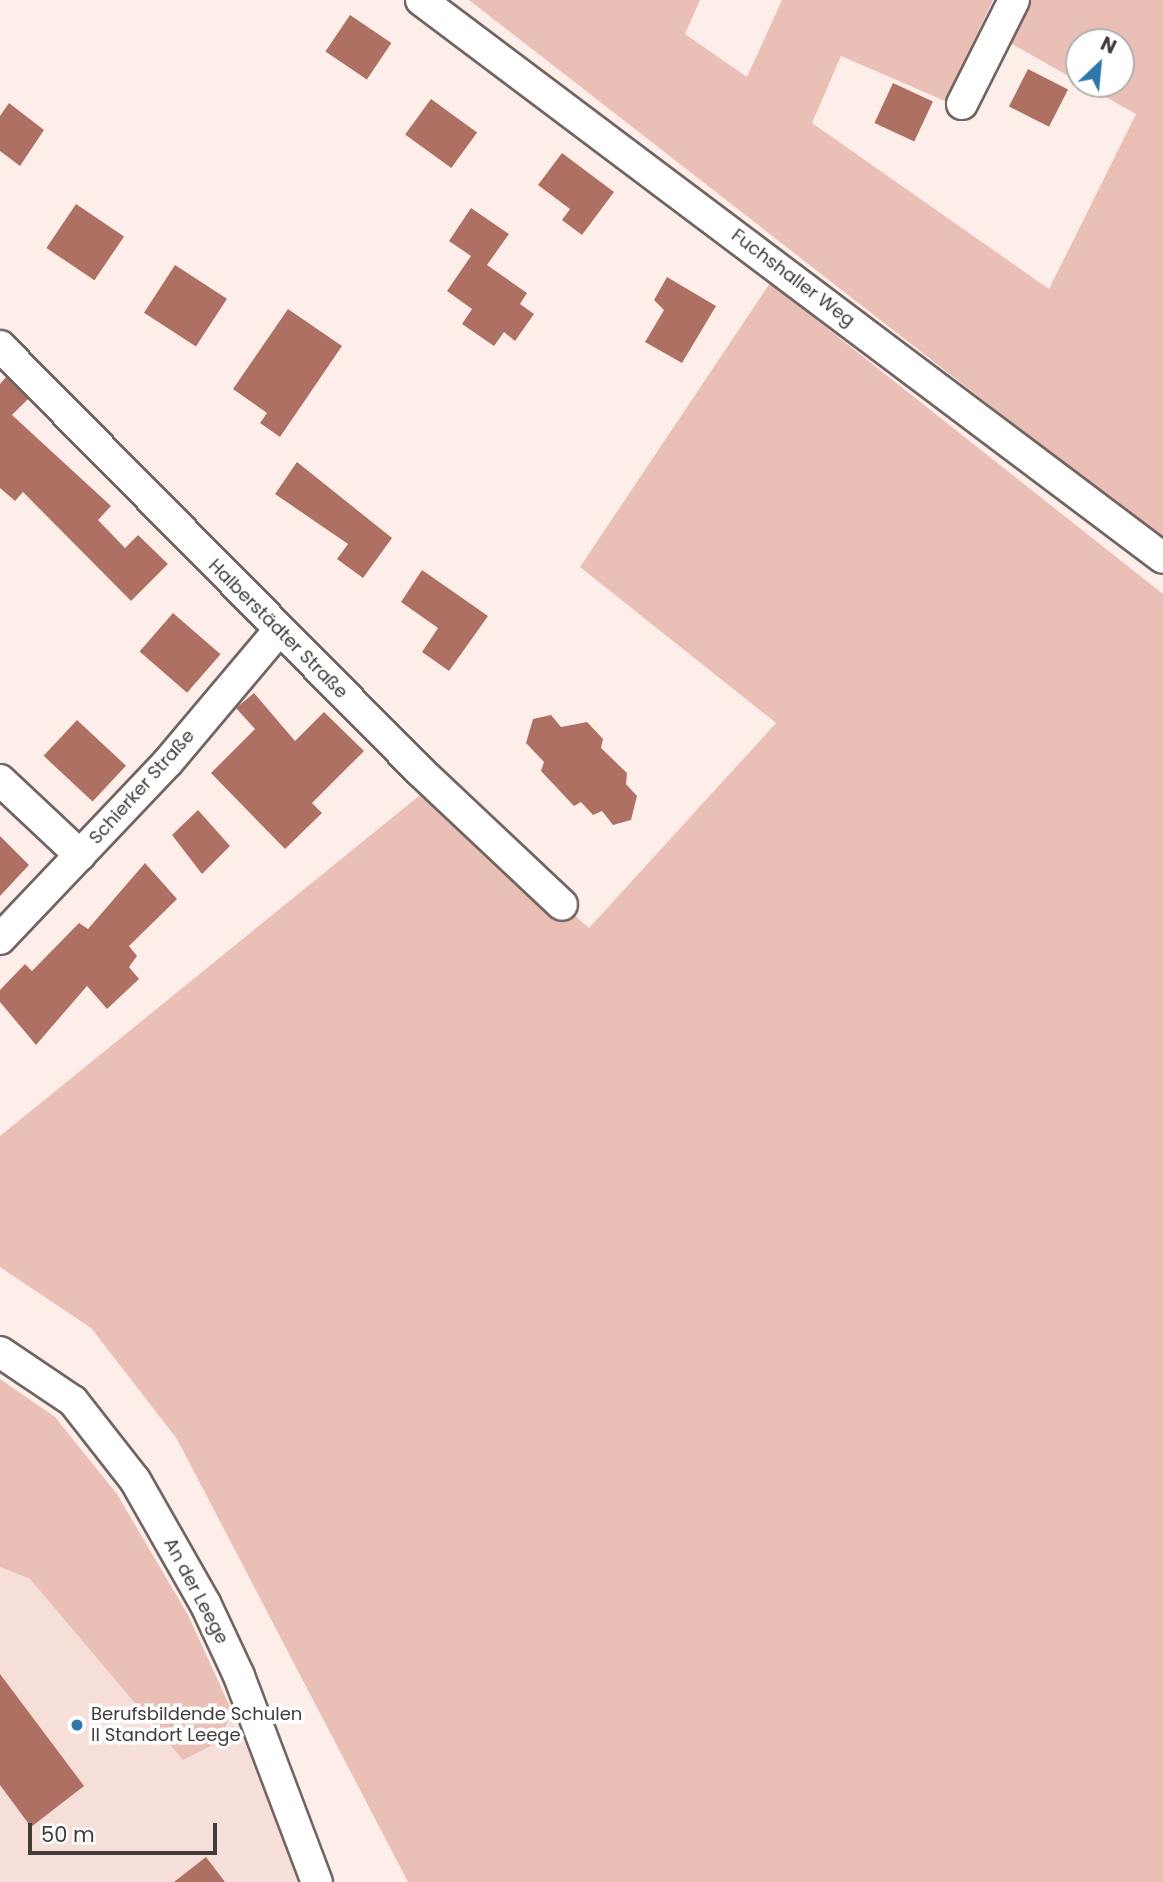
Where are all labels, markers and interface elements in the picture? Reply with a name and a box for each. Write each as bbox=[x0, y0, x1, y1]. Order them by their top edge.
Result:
north arrow bbox=[1065, 28, 1135, 98]
text: N bbox=[1096, 30, 1121, 61]
street label: Fuchshaller Weg bbox=[727, 225, 859, 331]
street label: Halberstädter Straße bbox=[204, 555, 352, 703]
street label: Schierker Straße bbox=[85, 725, 199, 849]
street label: An der Leege bbox=[159, 1534, 233, 1648]
place label: Berufsbildende Schulen II Standort Leege bbox=[91, 1704, 302, 1746]
marker: Berufsbildende Schulen II Standort Leege bbox=[69, 1717, 85, 1733]
scale bar bbox=[32, 1808, 220, 1852]
text: 50 m bbox=[41, 1820, 95, 1849]

